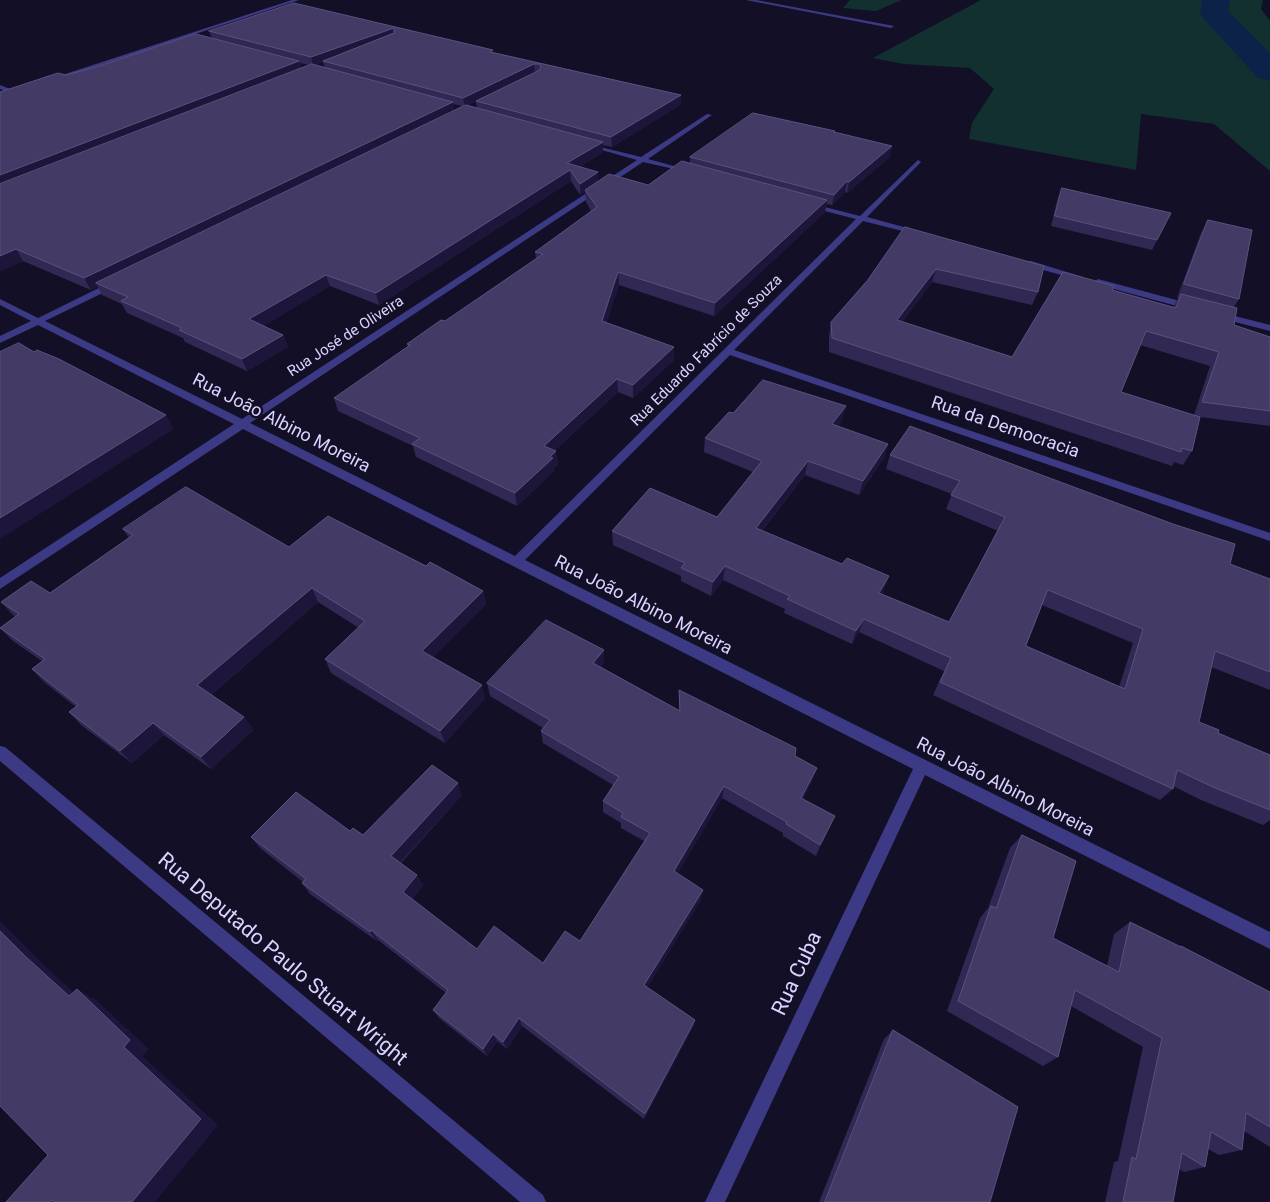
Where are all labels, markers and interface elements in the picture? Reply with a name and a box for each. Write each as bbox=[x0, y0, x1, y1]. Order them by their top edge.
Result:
street label: Rua Eduardo Fabrício de Souza bbox=[627, 271, 787, 431]
street label: Rua José de Oliveira bbox=[284, 293, 408, 381]
street label: Rua João Albino Moreira bbox=[188, 370, 374, 478]
street label: Rua da Democracia bbox=[928, 392, 1082, 464]
street label: Rua João Albino Moreira bbox=[550, 552, 736, 660]
street label: Rua João Albino Moreira bbox=[912, 734, 1098, 842]
street label: Rua Deputado Paulo Stuart Wright bbox=[152, 848, 412, 1072]
street label: Rua Cuba bbox=[768, 928, 828, 1020]

